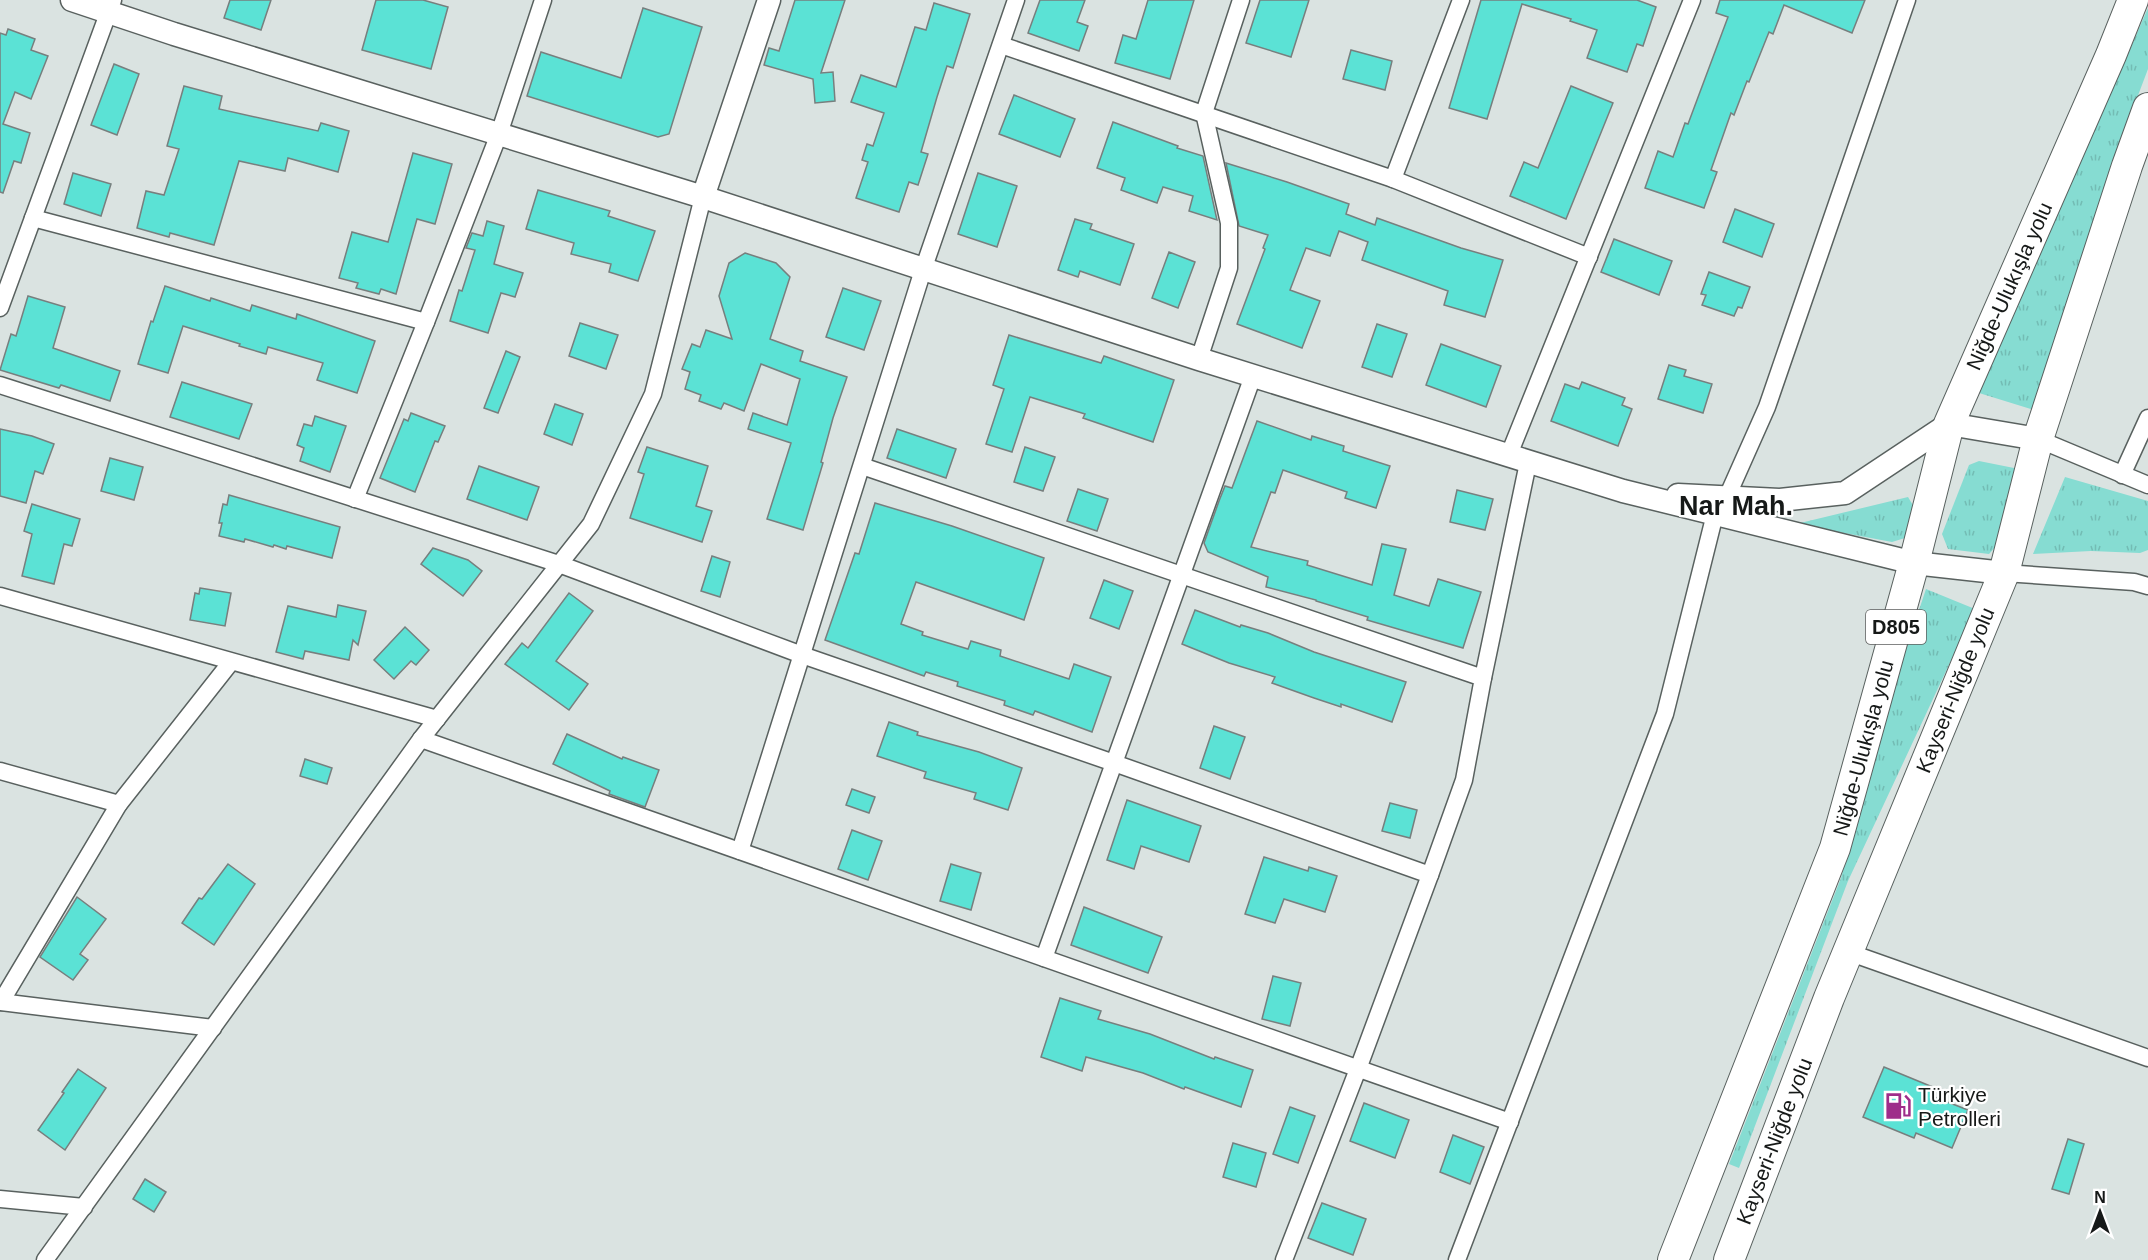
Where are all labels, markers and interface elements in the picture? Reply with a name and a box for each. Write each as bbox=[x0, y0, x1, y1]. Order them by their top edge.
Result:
street label: Niğde-Ulukışla yolu bbox=[1962, 199, 2056, 373]
district label: Nar Mah. bbox=[1679, 491, 1793, 521]
street label: Kayseri-Niğde yolu bbox=[1911, 604, 1999, 776]
road number: D805 bbox=[1866, 610, 1926, 644]
street label: Niğde-Ulukışla yolu bbox=[1828, 658, 1898, 838]
street label: Kayseri-Niğde yolu bbox=[1732, 1055, 1816, 1227]
place label: Türkiye Petrolleri bbox=[1918, 1083, 2001, 1130]
fuel station icon: Türkiye Petrolleri bbox=[1883, 1091, 1913, 1121]
north arrow bbox=[2070, 1182, 2130, 1242]
text: N bbox=[2094, 1189, 2106, 1206]

